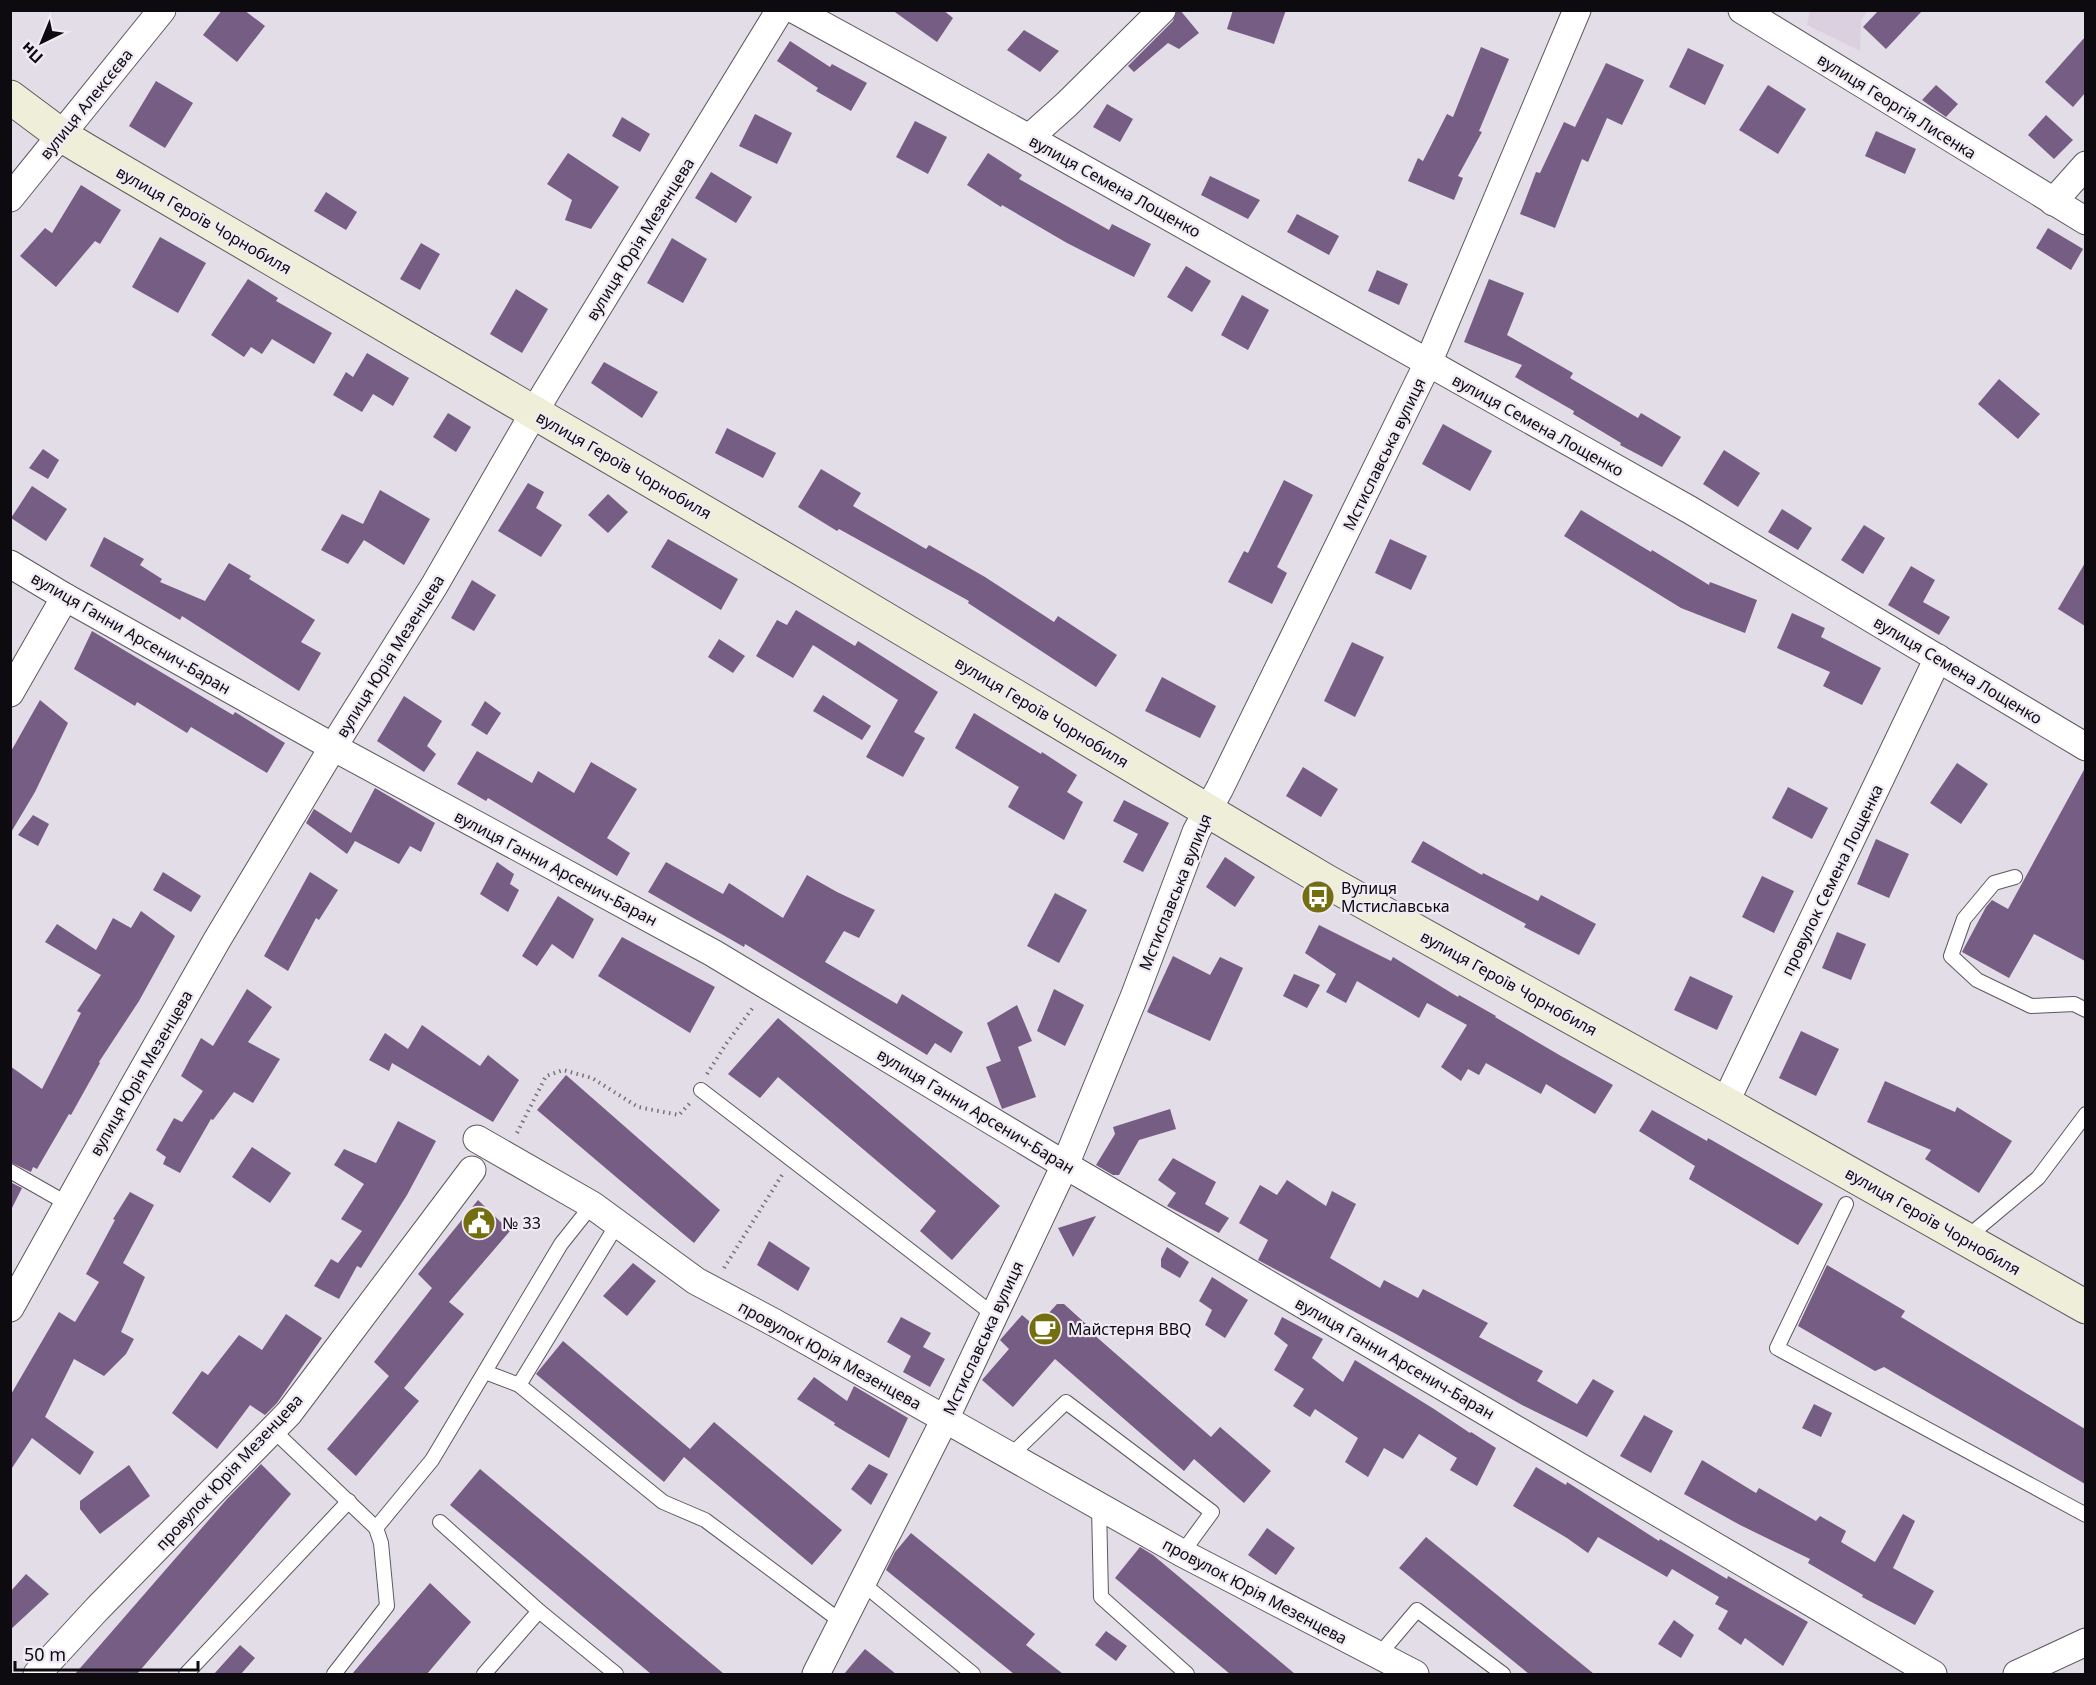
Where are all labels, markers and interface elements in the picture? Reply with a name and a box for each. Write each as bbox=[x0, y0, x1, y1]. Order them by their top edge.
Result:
north arrow bbox=[12, 12, 72, 72]
text: Пн bbox=[16, 37, 48, 69]
street label: вулиця Алексєєва bbox=[34, 44, 138, 164]
street label: вулиця Георгія Лисенка bbox=[1813, 48, 1981, 164]
street label: вулиця Семена Лощенко bbox=[1025, 130, 1205, 242]
street label: вулиця Юрія Мезенцева bbox=[581, 153, 699, 325]
street label: вулиця Героїв Чорнобиля bbox=[112, 161, 296, 279]
street label: вулиця Семена Лощенко bbox=[1448, 369, 1628, 481]
street label: Мстиславська вулиця bbox=[1337, 374, 1431, 534]
street label: вулиця Героїв Чорнобиля bbox=[532, 406, 716, 524]
street label: вулиця Ганни Арсенич-Баран bbox=[27, 567, 235, 699]
street label: вулиця Юрія Мезенцева bbox=[331, 570, 449, 742]
street label: вулиця Семена Лощенко bbox=[1870, 611, 2046, 729]
street label: вулиця Героїв Чорнобиля bbox=[951, 651, 1133, 773]
street label: провулок Семена Лощенка bbox=[1776, 781, 1888, 979]
street label: вулиця Ганни Арсенич-Баран bbox=[451, 805, 661, 931]
street label: Мстиславська вулиця bbox=[1133, 810, 1217, 974]
place label: Вулиця Мстиславська bbox=[1341, 877, 1450, 917]
bus stop icon: Вулиця Мстиславська bbox=[1300, 879, 1336, 915]
street label: вулиця Героїв Чорнобиля bbox=[1417, 925, 1601, 1041]
street label: вулиця Юрія Мезенцева bbox=[84, 986, 198, 1160]
street label: вулиця Ганни Арсенич-Баран bbox=[873, 1043, 1079, 1179]
street label: вулиця Героїв Чорнобиля bbox=[1841, 1162, 2025, 1280]
public building icon: № 33 bbox=[461, 1205, 497, 1241]
place label: № 33 bbox=[502, 1212, 541, 1234]
street label: Мстиславська вулиця bbox=[938, 1257, 1028, 1419]
street label: вулиця Ганни Арсенич-Баран bbox=[1291, 1292, 1499, 1424]
street label: провулок Юрія Мезенцева bbox=[734, 1295, 926, 1415]
cafe icon: Майстерня BBQ bbox=[1027, 1311, 1063, 1347]
place label: Майстерня BBQ bbox=[1068, 1318, 1192, 1340]
street label: провулок Юрія Мезенцева bbox=[151, 1389, 307, 1555]
street label: провулок Юрія Мезенцева bbox=[1159, 1533, 1351, 1649]
scale bar bbox=[15, 1634, 198, 1672]
text: 50 m bbox=[24, 1642, 66, 1666]

